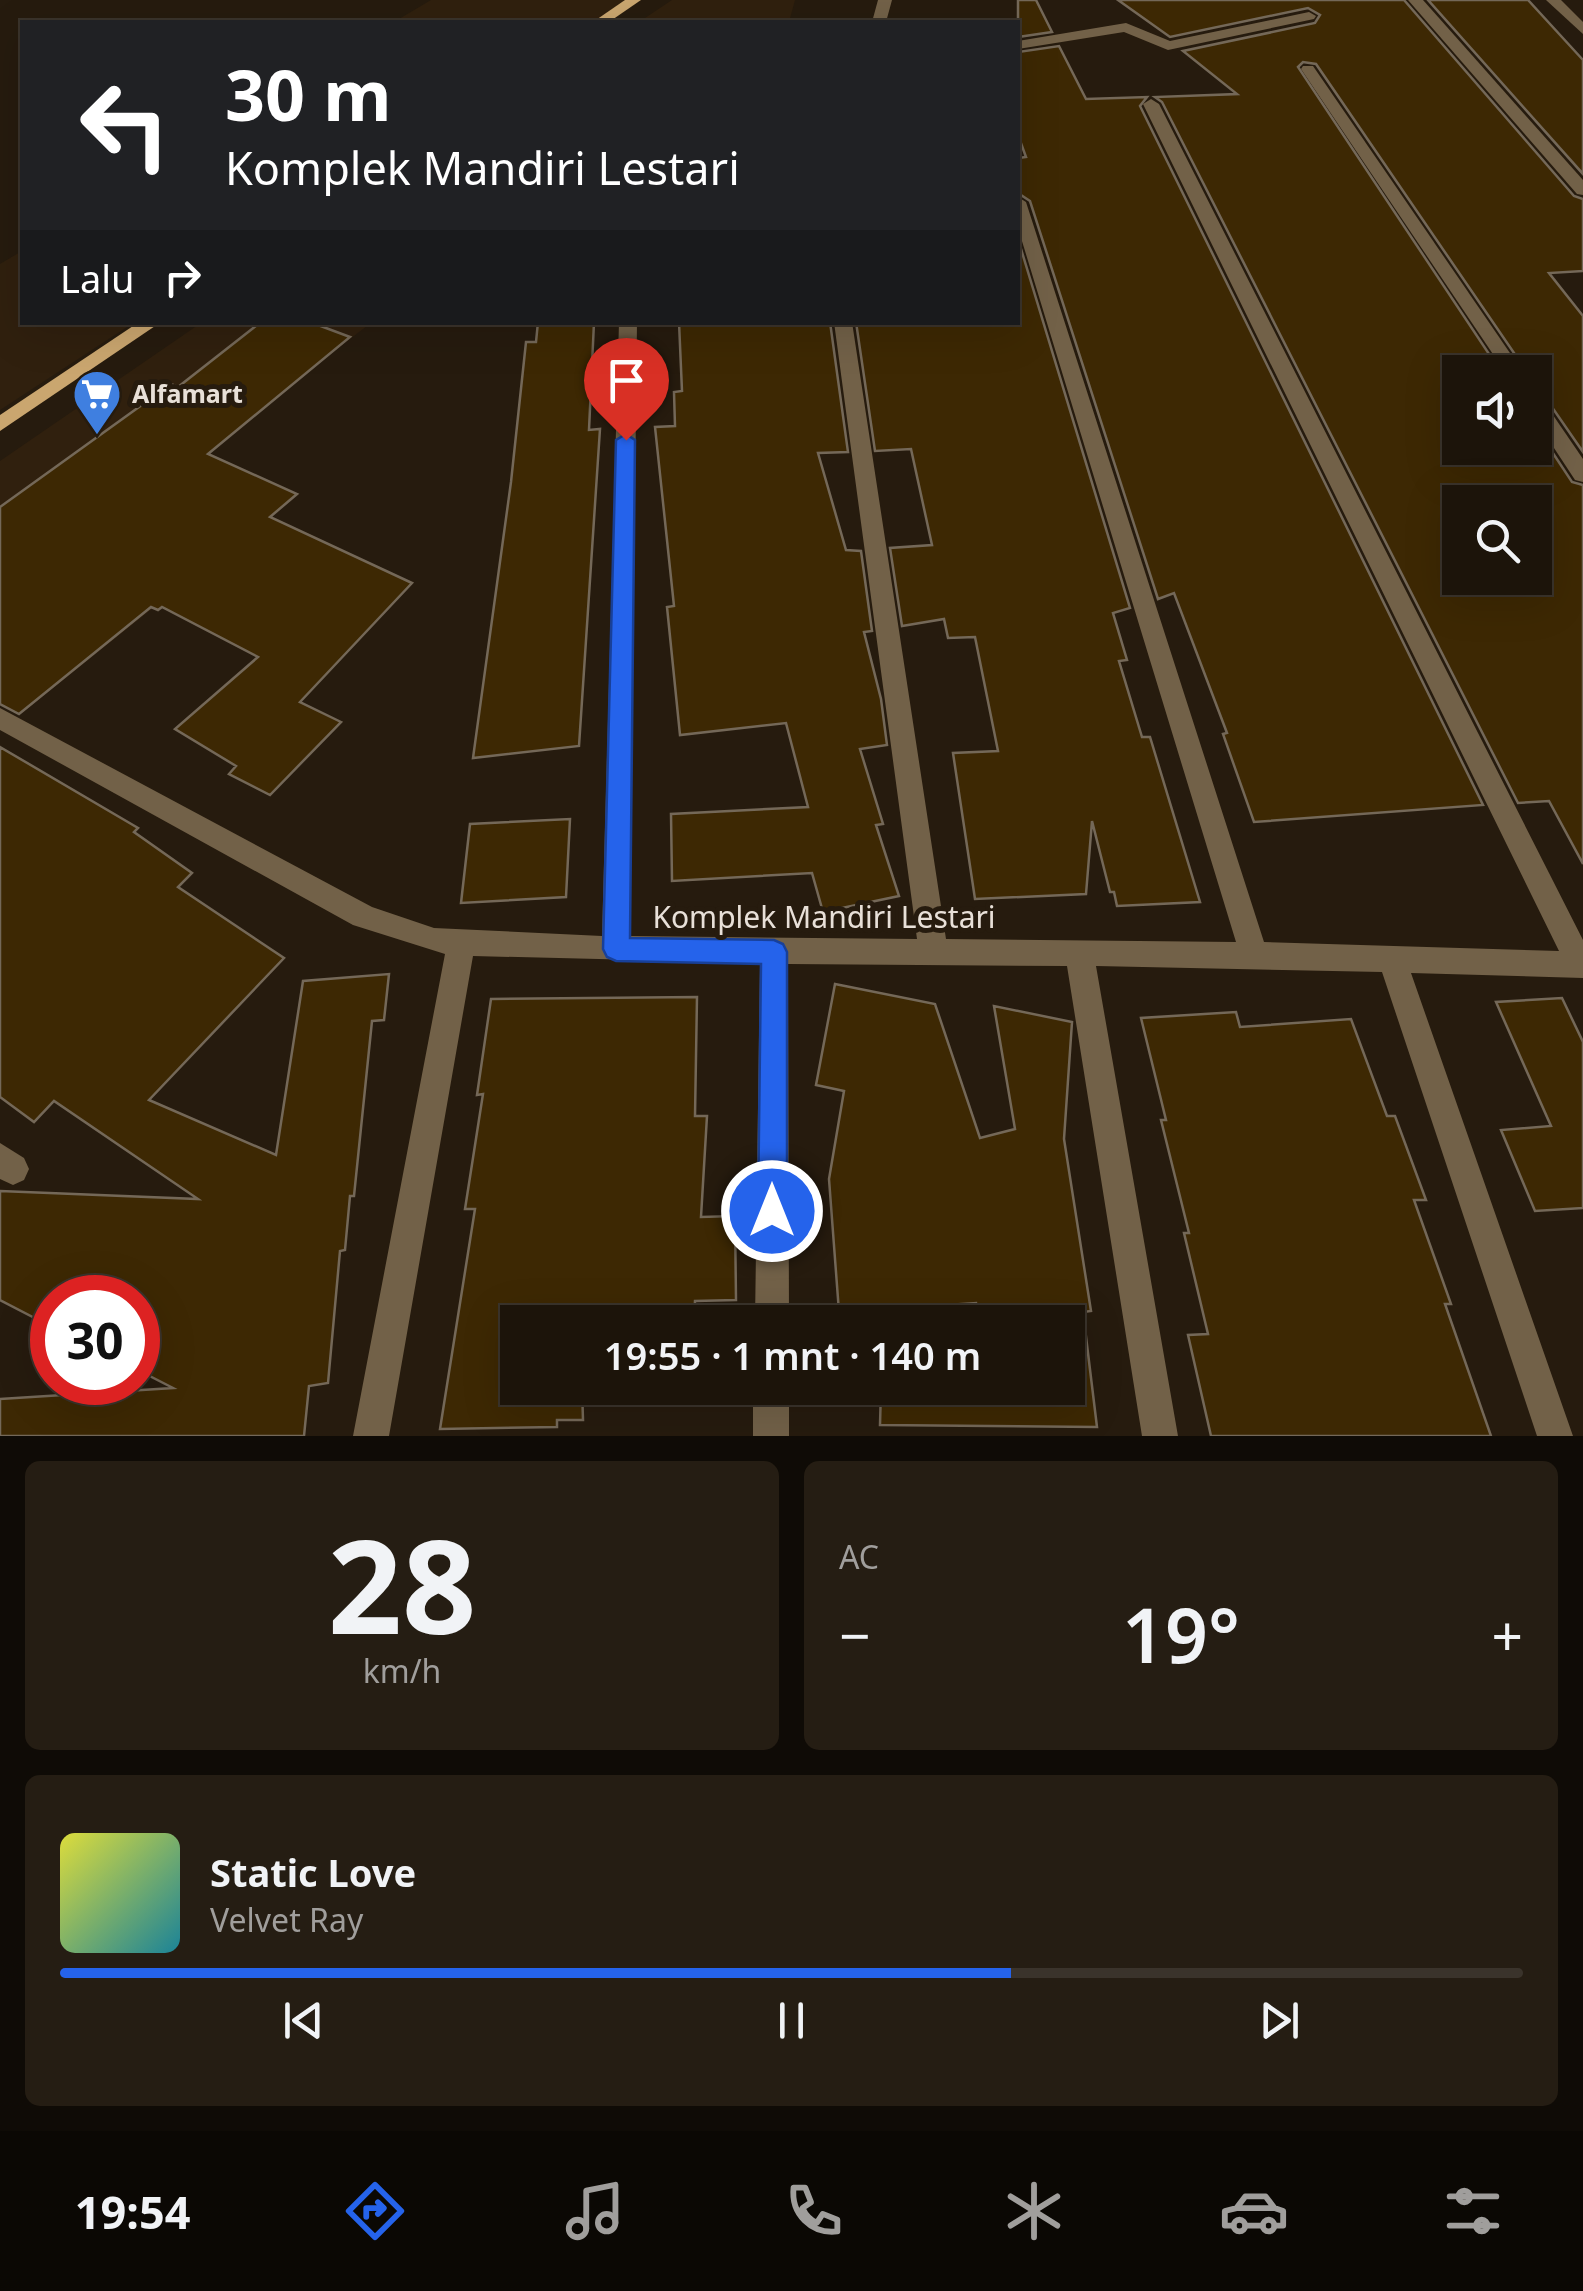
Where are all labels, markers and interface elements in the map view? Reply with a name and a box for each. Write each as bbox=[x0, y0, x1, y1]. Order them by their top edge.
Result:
text: 30 m bbox=[225, 46, 392, 142]
icon: left bbox=[60, 60, 190, 190]
text: Komplek Mandiri Lestari bbox=[225, 137, 740, 198]
icon: right bbox=[155, 250, 210, 305]
text: Lalu bbox=[60, 252, 135, 304]
pin bbox=[584, 338, 669, 441]
icon: arrive bbox=[599, 353, 654, 408]
map controls bbox=[1442, 355, 1552, 595]
button: sound bbox=[1442, 355, 1552, 465]
supermarket icon: Alfamart bbox=[71, 368, 123, 436]
place label: Alfamart bbox=[132, 376, 243, 410]
button: search bbox=[1442, 485, 1552, 595]
street label: Komplek Mandiri Lestari bbox=[652, 896, 996, 937]
position arrow bbox=[720, 1159, 824, 1263]
speed limit sign: 30 bbox=[30, 1275, 160, 1405]
text: 19:55 · 1 mnt · 140 m bbox=[604, 1329, 981, 1381]
text: 28 bbox=[328, 1495, 476, 1672]
text: AC bbox=[839, 1535, 879, 1578]
text: 19° bbox=[1122, 1583, 1240, 1685]
text: − bbox=[839, 1597, 870, 1672]
text: + bbox=[1492, 1597, 1523, 1672]
text: km/h bbox=[363, 1649, 441, 1692]
text: Static Love bbox=[210, 1846, 416, 1898]
text: Velvet Ray bbox=[210, 1898, 363, 1941]
icon: previous bbox=[276, 1993, 331, 2048]
icon: pause bbox=[764, 1993, 819, 2048]
icon: next bbox=[1252, 1993, 1307, 2048]
icon: directions bbox=[340, 2176, 410, 2246]
icon: music bbox=[560, 2176, 630, 2246]
icon: phone bbox=[779, 2176, 849, 2246]
icon: climate bbox=[999, 2176, 1069, 2246]
icon: car bbox=[1219, 2176, 1289, 2246]
icon: filters bbox=[1438, 2176, 1508, 2246]
text: 19:54 bbox=[75, 2181, 190, 2242]

